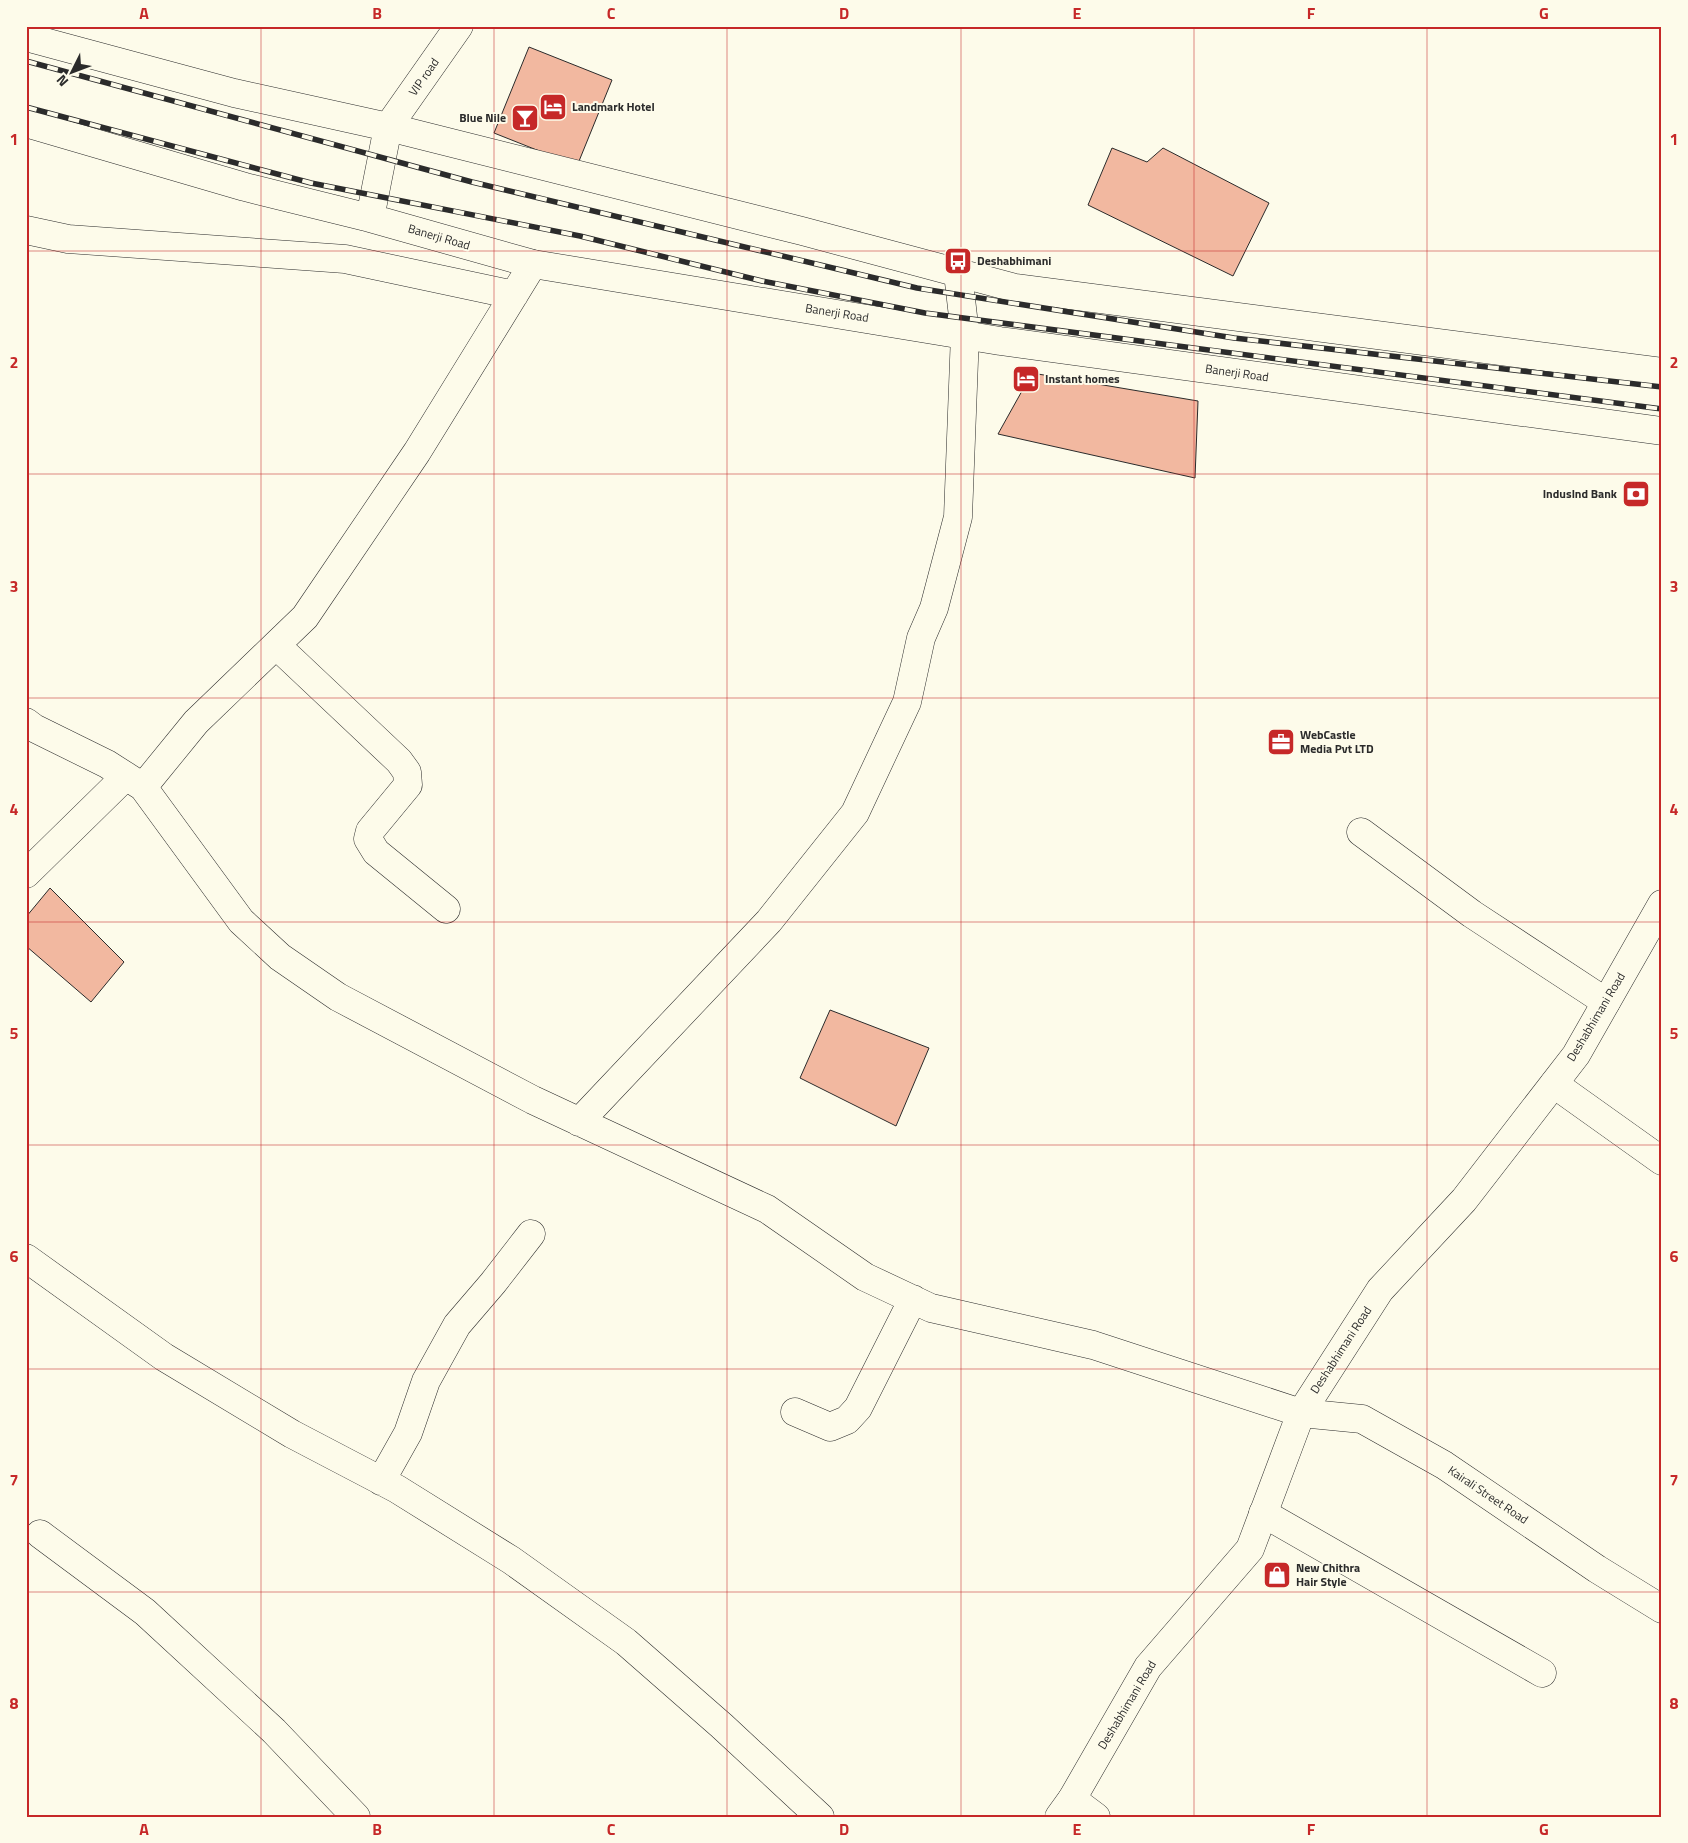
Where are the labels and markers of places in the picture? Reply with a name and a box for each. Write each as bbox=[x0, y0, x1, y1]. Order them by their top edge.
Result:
hotel icon: Landmark Hotel bbox=[538, 92, 568, 122]
place label: Landmark Hotel bbox=[572, 97, 655, 116]
bar icon: Blue Nile bbox=[510, 103, 540, 133]
place label: Blue Nile bbox=[459, 108, 506, 127]
bus stop icon: Deshabhimani bbox=[943, 246, 973, 276]
place label: Deshabhimani bbox=[977, 251, 1051, 270]
hotel icon: Instant homes bbox=[1011, 364, 1041, 394]
place label: Instant homes bbox=[1045, 369, 1120, 388]
bank icon: Induslnd Bank bbox=[1621, 479, 1651, 509]
place label: Induslnd Bank bbox=[1543, 484, 1618, 503]
place label: WebCastle Media Pvt LTD bbox=[1300, 725, 1374, 758]
office icon: WebCastle Media Pvt LTD bbox=[1266, 727, 1296, 757]
place label: New Chithra Hair Style bbox=[1296, 1558, 1360, 1591]
shop icon: New Chithra Hair Style bbox=[1262, 1560, 1292, 1590]

